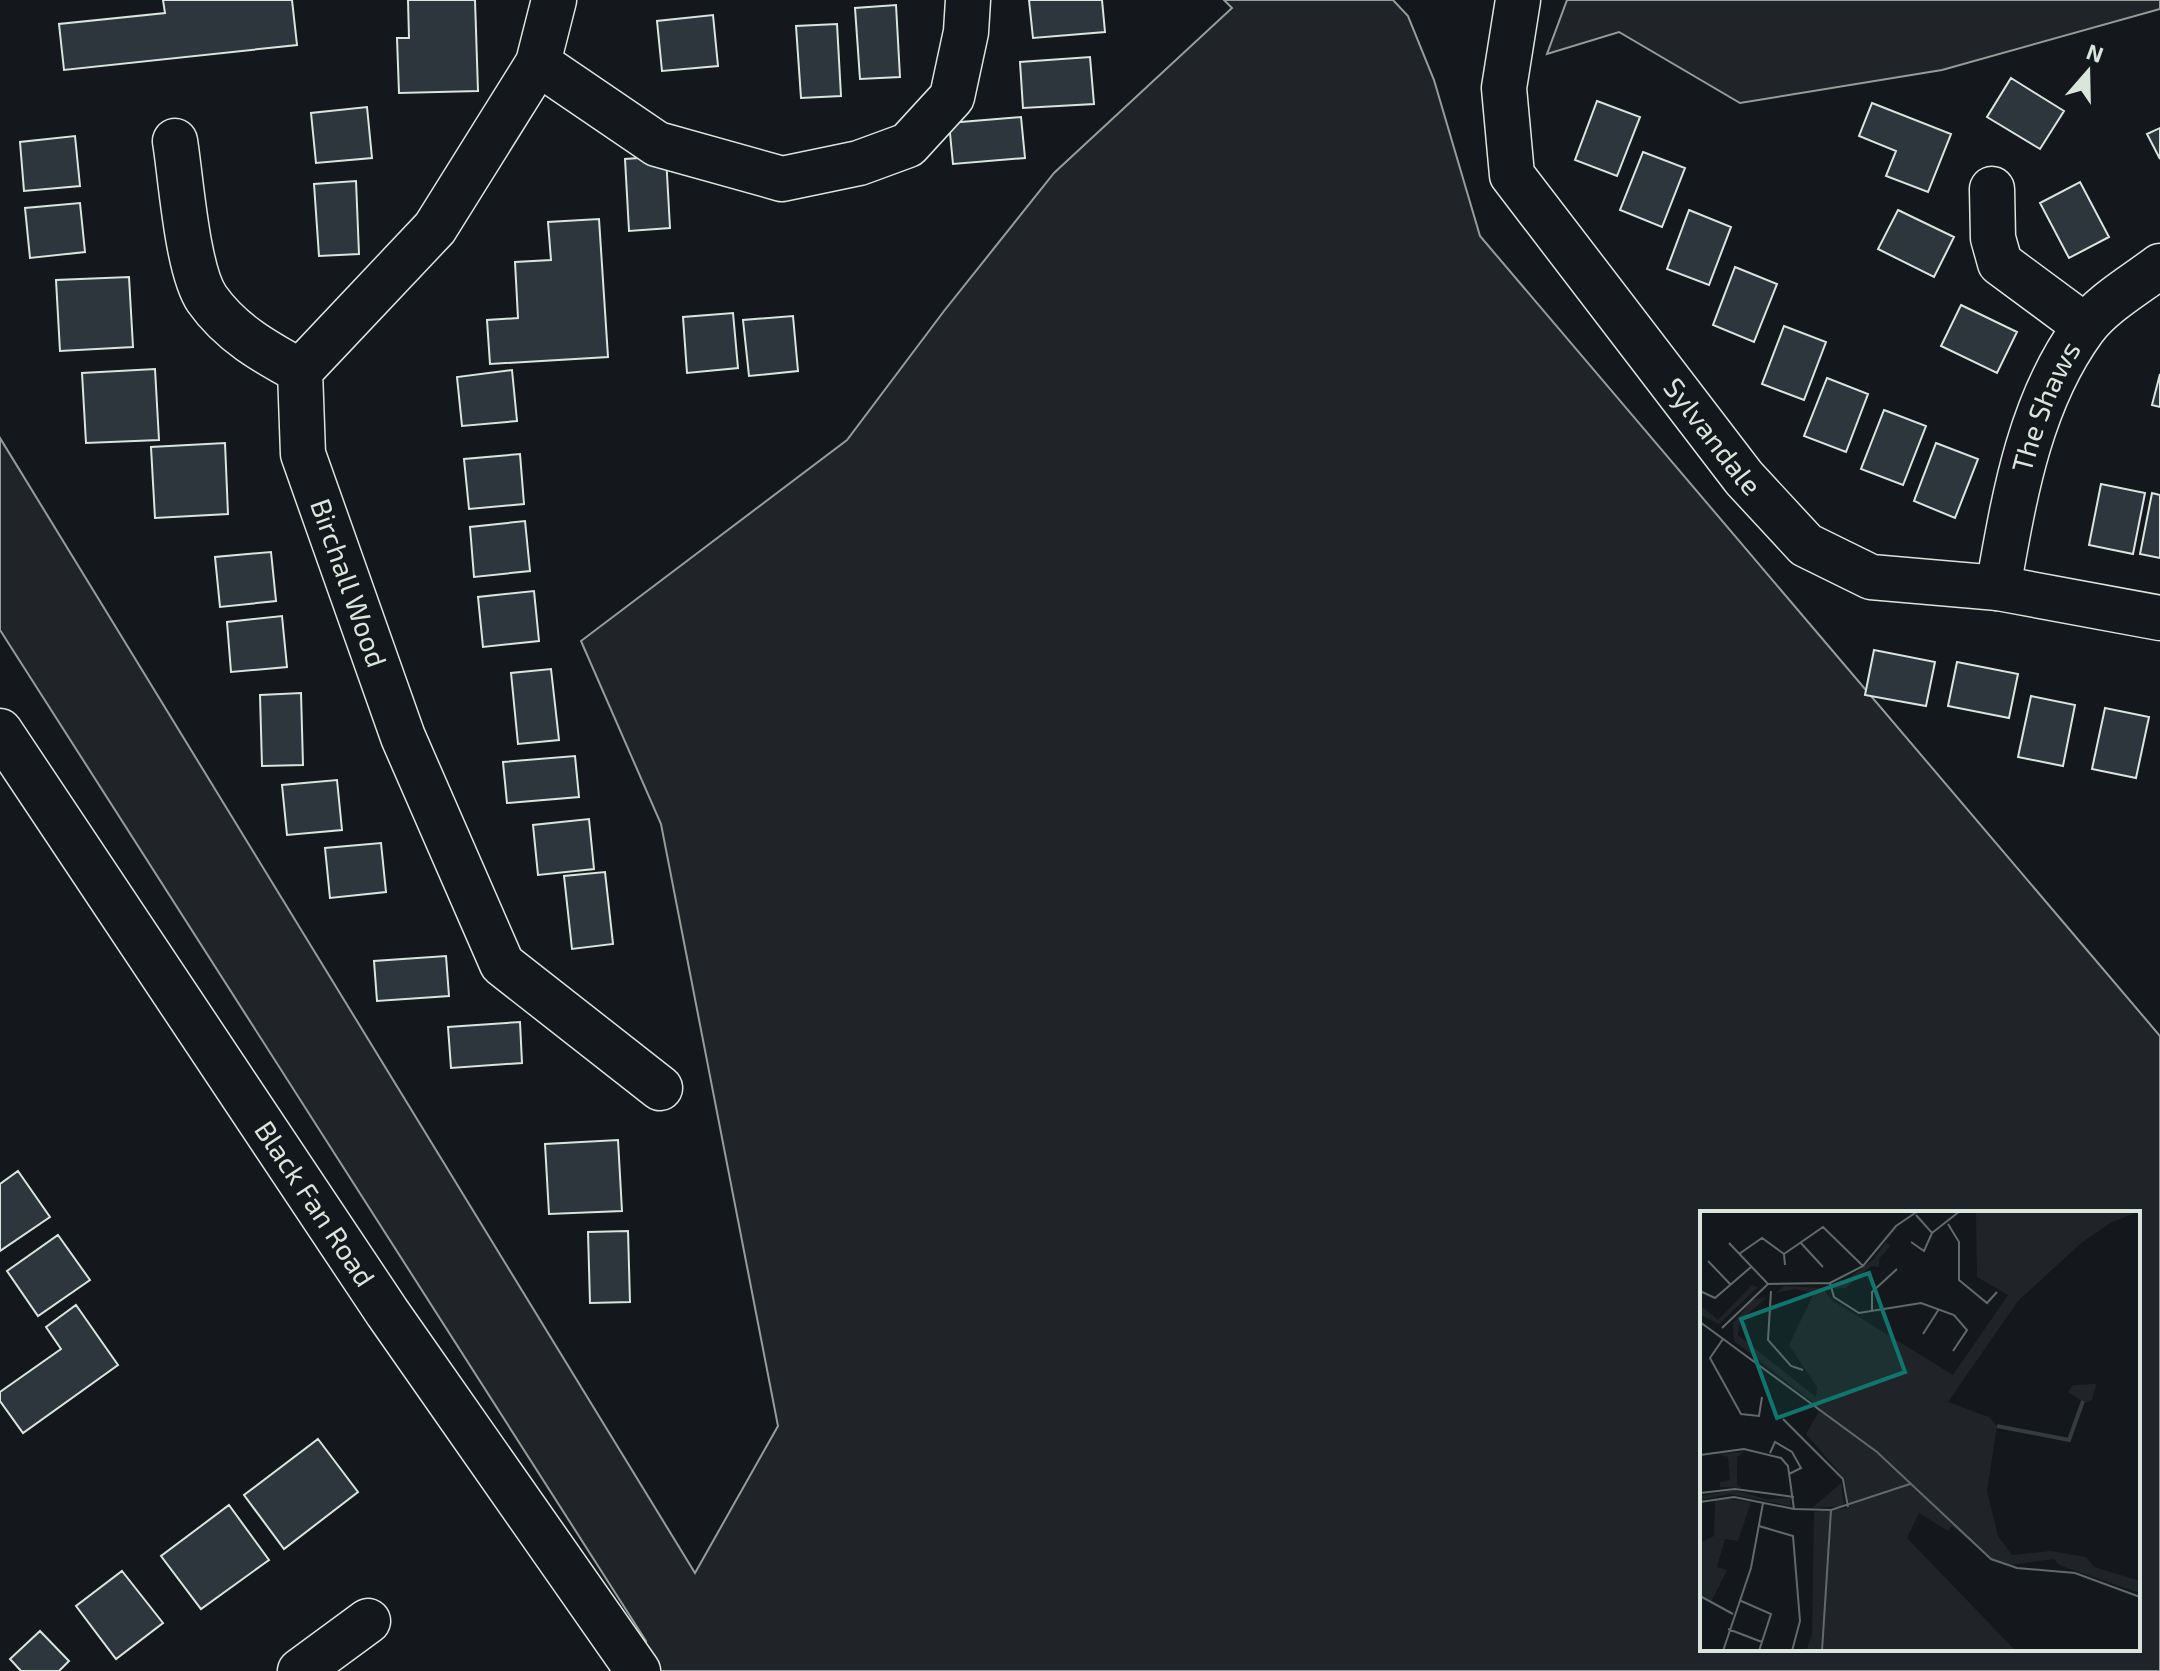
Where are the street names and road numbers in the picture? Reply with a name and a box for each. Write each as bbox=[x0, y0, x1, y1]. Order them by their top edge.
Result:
street label: The Shaws bbox=[2004, 334, 2087, 476]
street label: Sylvandale bbox=[1657, 370, 1769, 502]
street label: Birchall Wood bbox=[304, 494, 395, 671]
street label: Black Fan Road bbox=[248, 1114, 383, 1292]

